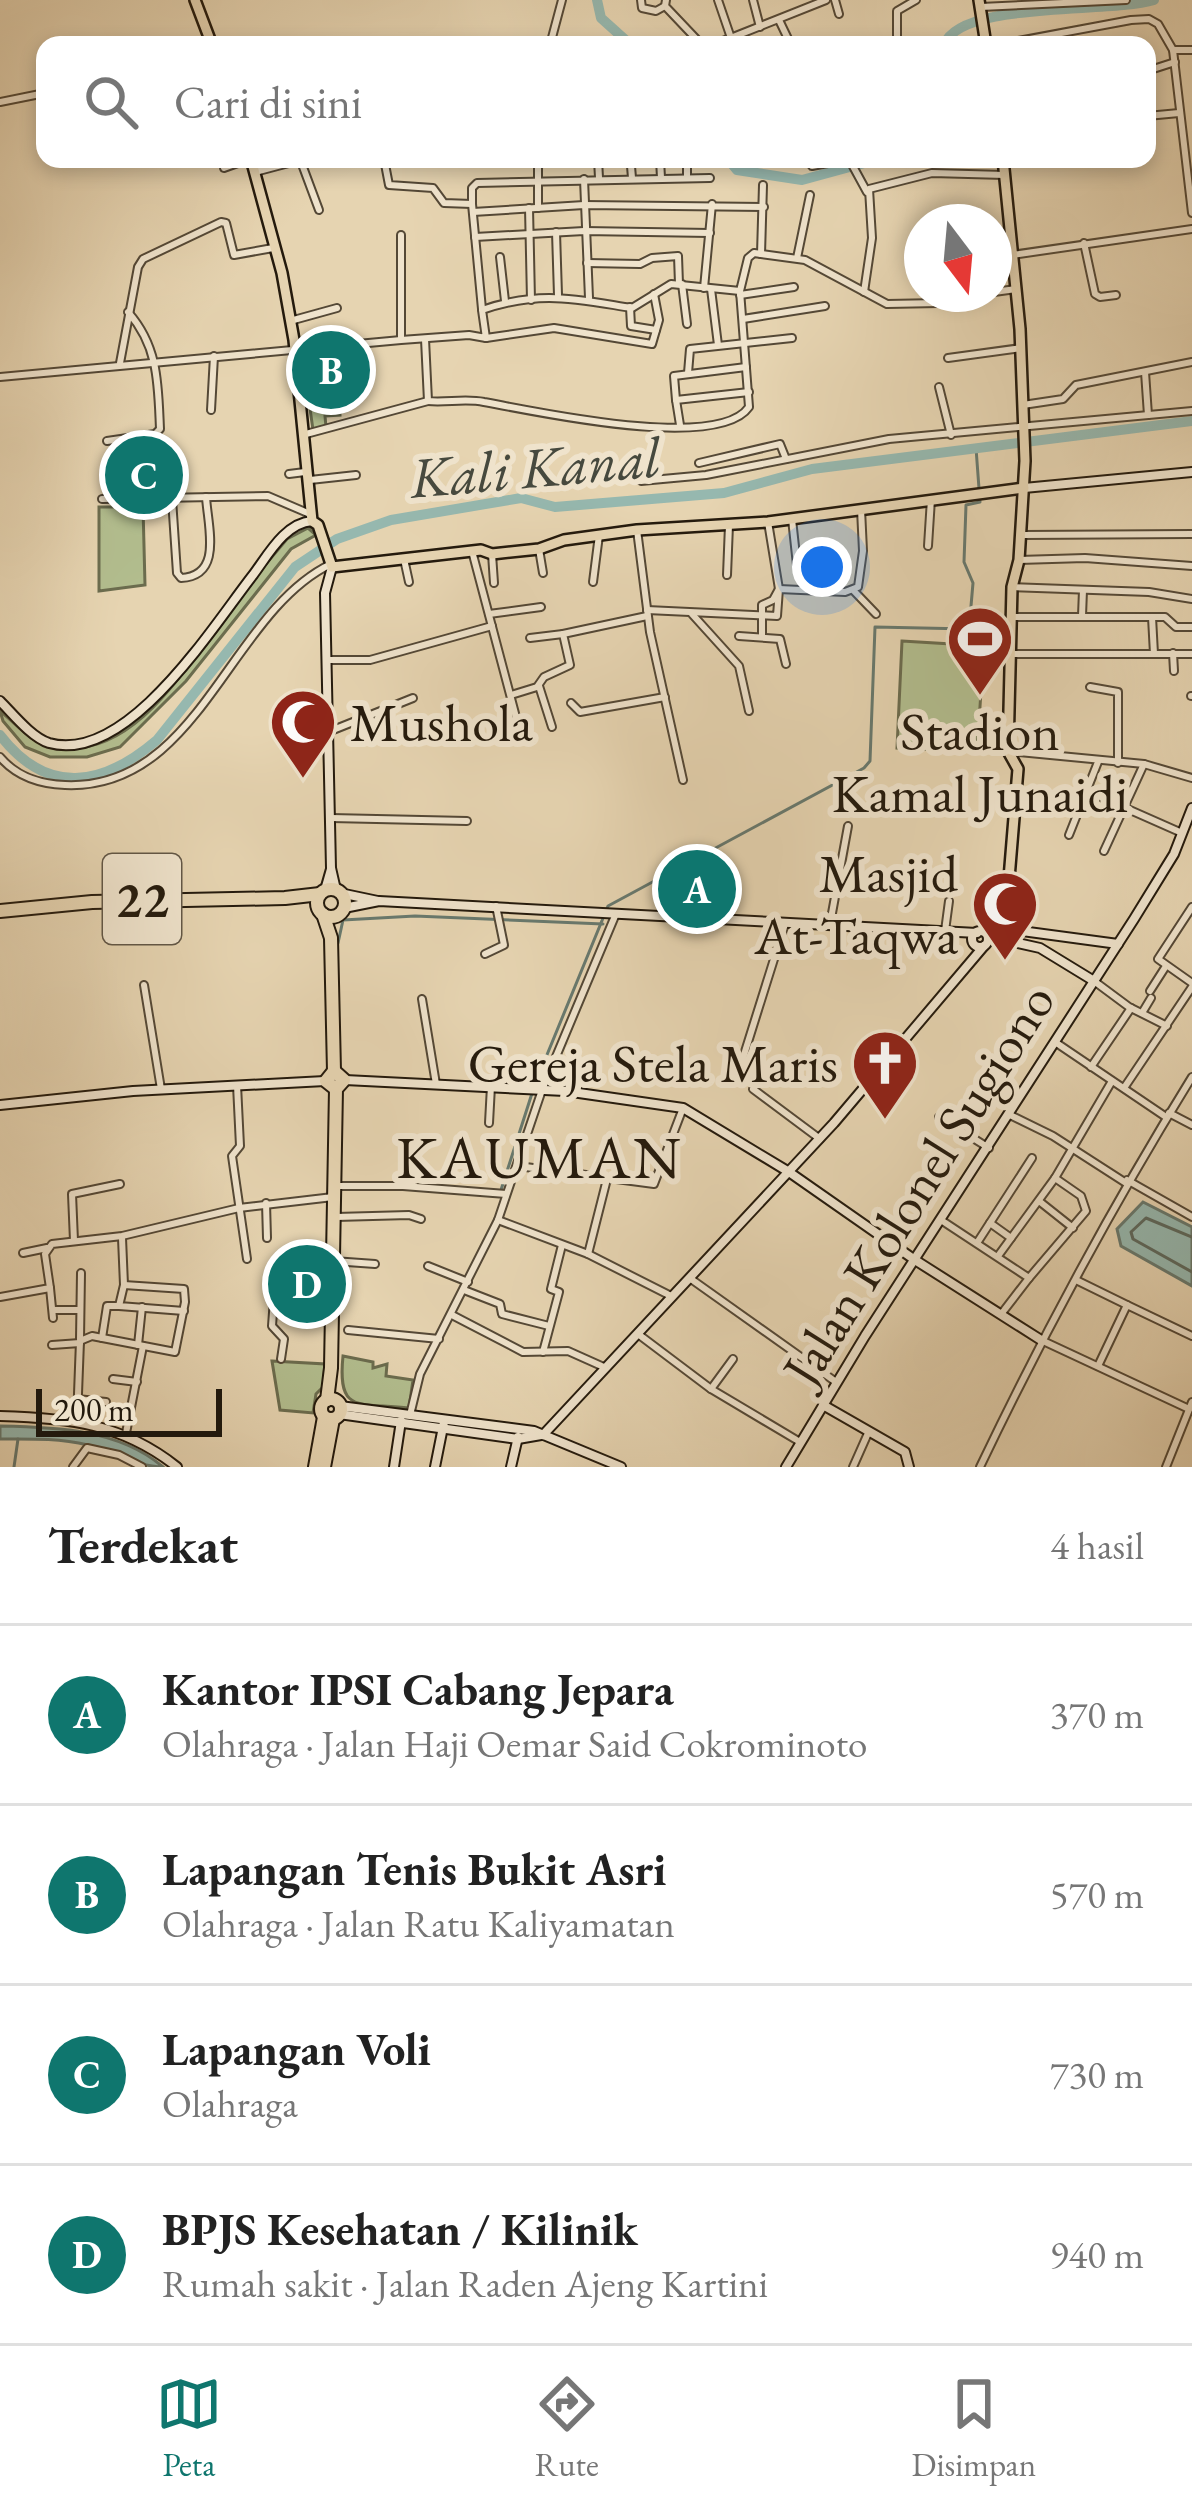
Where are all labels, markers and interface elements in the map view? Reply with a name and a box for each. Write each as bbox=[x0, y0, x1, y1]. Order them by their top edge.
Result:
search box bbox=[36, 36, 1156, 168]
icon: search bbox=[78, 69, 144, 135]
text: Cari di sini bbox=[174, 73, 362, 131]
north arrow bbox=[904, 204, 1012, 312]
pin: B bbox=[292, 325, 370, 415]
water label: Kali Kanal bbox=[406, 419, 665, 515]
pin: C bbox=[105, 430, 183, 520]
your location bbox=[792, 537, 852, 597]
sports icon: Stadion Kamal Junaidi bbox=[945, 604, 1015, 698]
mosque icon: Mushola bbox=[268, 687, 338, 781]
place label: Mushola bbox=[350, 687, 533, 757]
place label: Stadion Kamal Junaidi bbox=[832, 696, 1128, 828]
place label: Masjid At-Taqwa bbox=[753, 838, 959, 970]
pin: A bbox=[658, 844, 736, 934]
road number: 22 bbox=[103, 854, 181, 944]
mosque icon: Masjid At-Taqwa bbox=[970, 869, 1040, 963]
street label: Jalan Kolonel Sugiono bbox=[764, 970, 1070, 1402]
place label: Gereja Stela Maris bbox=[468, 1028, 838, 1098]
church icon: Gereja Stela Maris bbox=[850, 1028, 920, 1122]
district label: KAUMAN bbox=[396, 1118, 684, 1196]
pin: D bbox=[268, 1239, 346, 1329]
scale bar bbox=[36, 1383, 222, 1436]
text: 200 m bbox=[54, 1388, 134, 1431]
text: Terdekat bbox=[48, 1512, 238, 1578]
text: 4 hasil bbox=[1050, 1520, 1144, 1571]
text: Kantor IPSI Cabang Jepara bbox=[162, 1660, 674, 1718]
text: A bbox=[73, 1689, 101, 1740]
text: 370 m bbox=[1050, 1689, 1144, 1740]
text: Olahraga · Jalan Haji Oemar Said Cokrominoto bbox=[162, 1718, 867, 1769]
text: Lapangan Tenis Bukit Asri bbox=[162, 1840, 666, 1898]
text: B bbox=[75, 1869, 99, 1920]
text: 570 m bbox=[1050, 1869, 1144, 1920]
text: Olahraga · Jalan Ratu Kaliyamatan bbox=[162, 1898, 675, 1949]
text: Lapangan Voli bbox=[162, 2020, 431, 2078]
text: C bbox=[73, 2049, 101, 2100]
text: 730 m bbox=[1050, 2049, 1144, 2100]
text: Olahraga bbox=[162, 2078, 298, 2129]
text: BPJS Kesehatan / Kilinik bbox=[162, 2200, 638, 2258]
text: D bbox=[72, 2229, 102, 2280]
text: 940 m bbox=[1050, 2229, 1144, 2280]
text: Rumah sakit · Jalan Raden Ajeng Kartini bbox=[162, 2258, 768, 2309]
tab: Peta bbox=[156, 2371, 222, 2486]
tab: Rute bbox=[534, 2371, 600, 2486]
tab: Disimpan bbox=[912, 2371, 1036, 2486]

